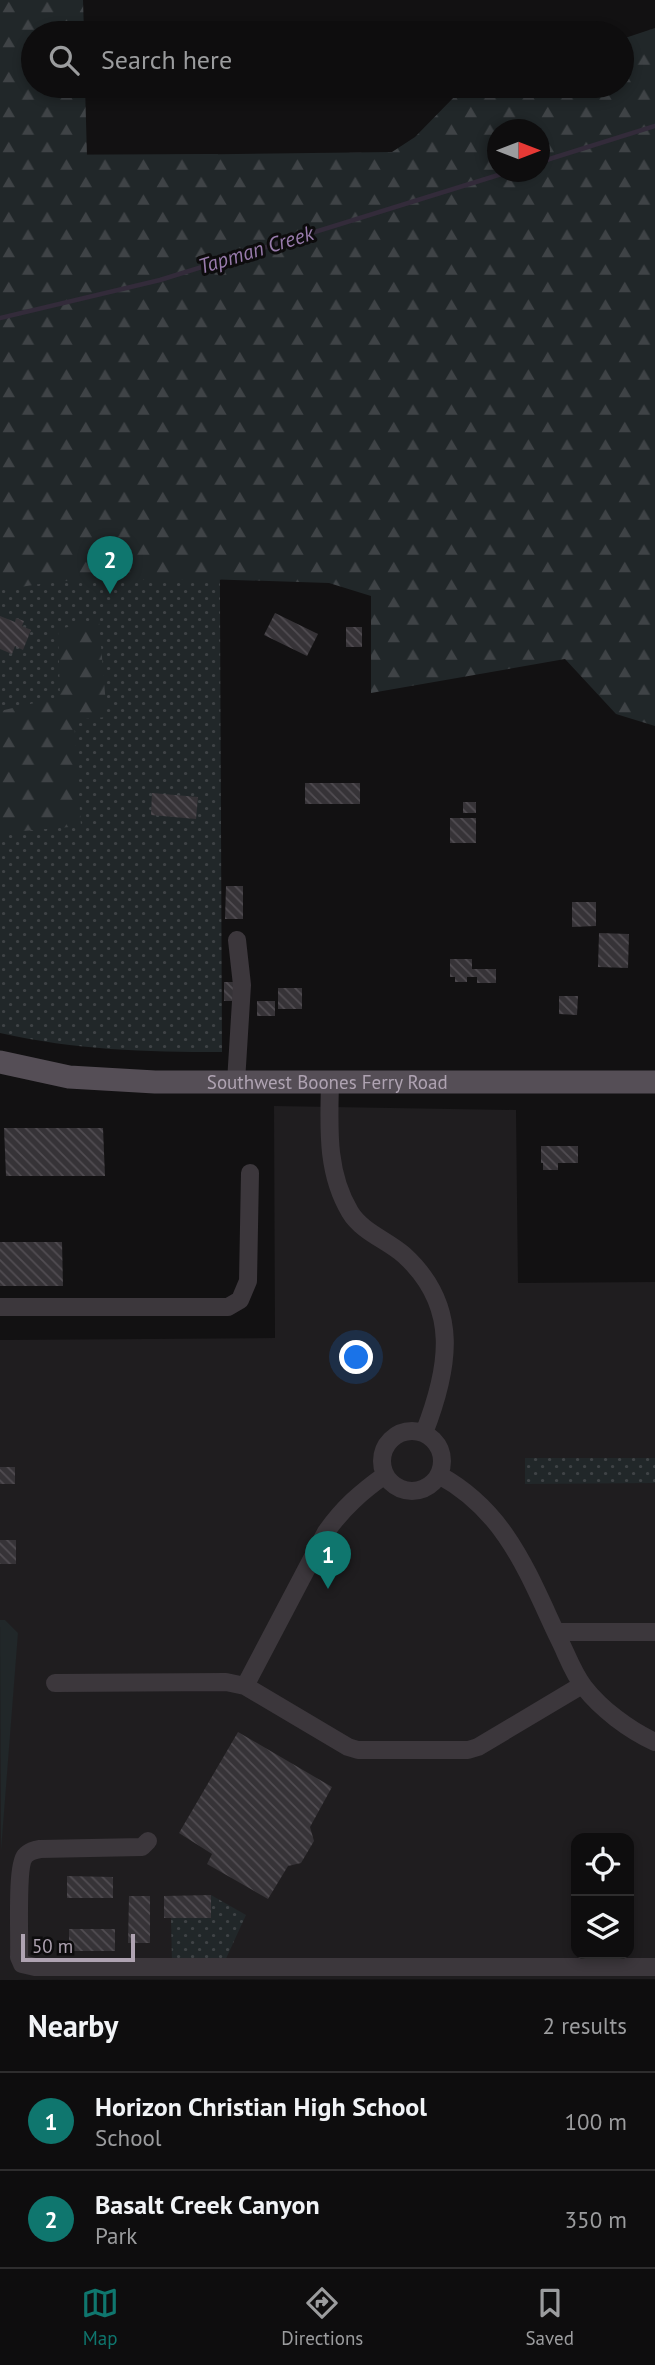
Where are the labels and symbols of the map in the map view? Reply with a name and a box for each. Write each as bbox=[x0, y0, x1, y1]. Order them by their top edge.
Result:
north arrow bbox=[487, 119, 550, 182]
water label: Tapman Creek bbox=[195, 219, 318, 280]
pin: 2 bbox=[87, 536, 133, 594]
street label: Southwest Boones Ferry Road bbox=[207, 1070, 448, 1094]
your location bbox=[339, 1340, 373, 1374]
pin: 1 bbox=[305, 1531, 351, 1589]
scale bar bbox=[21, 1931, 135, 1963]

